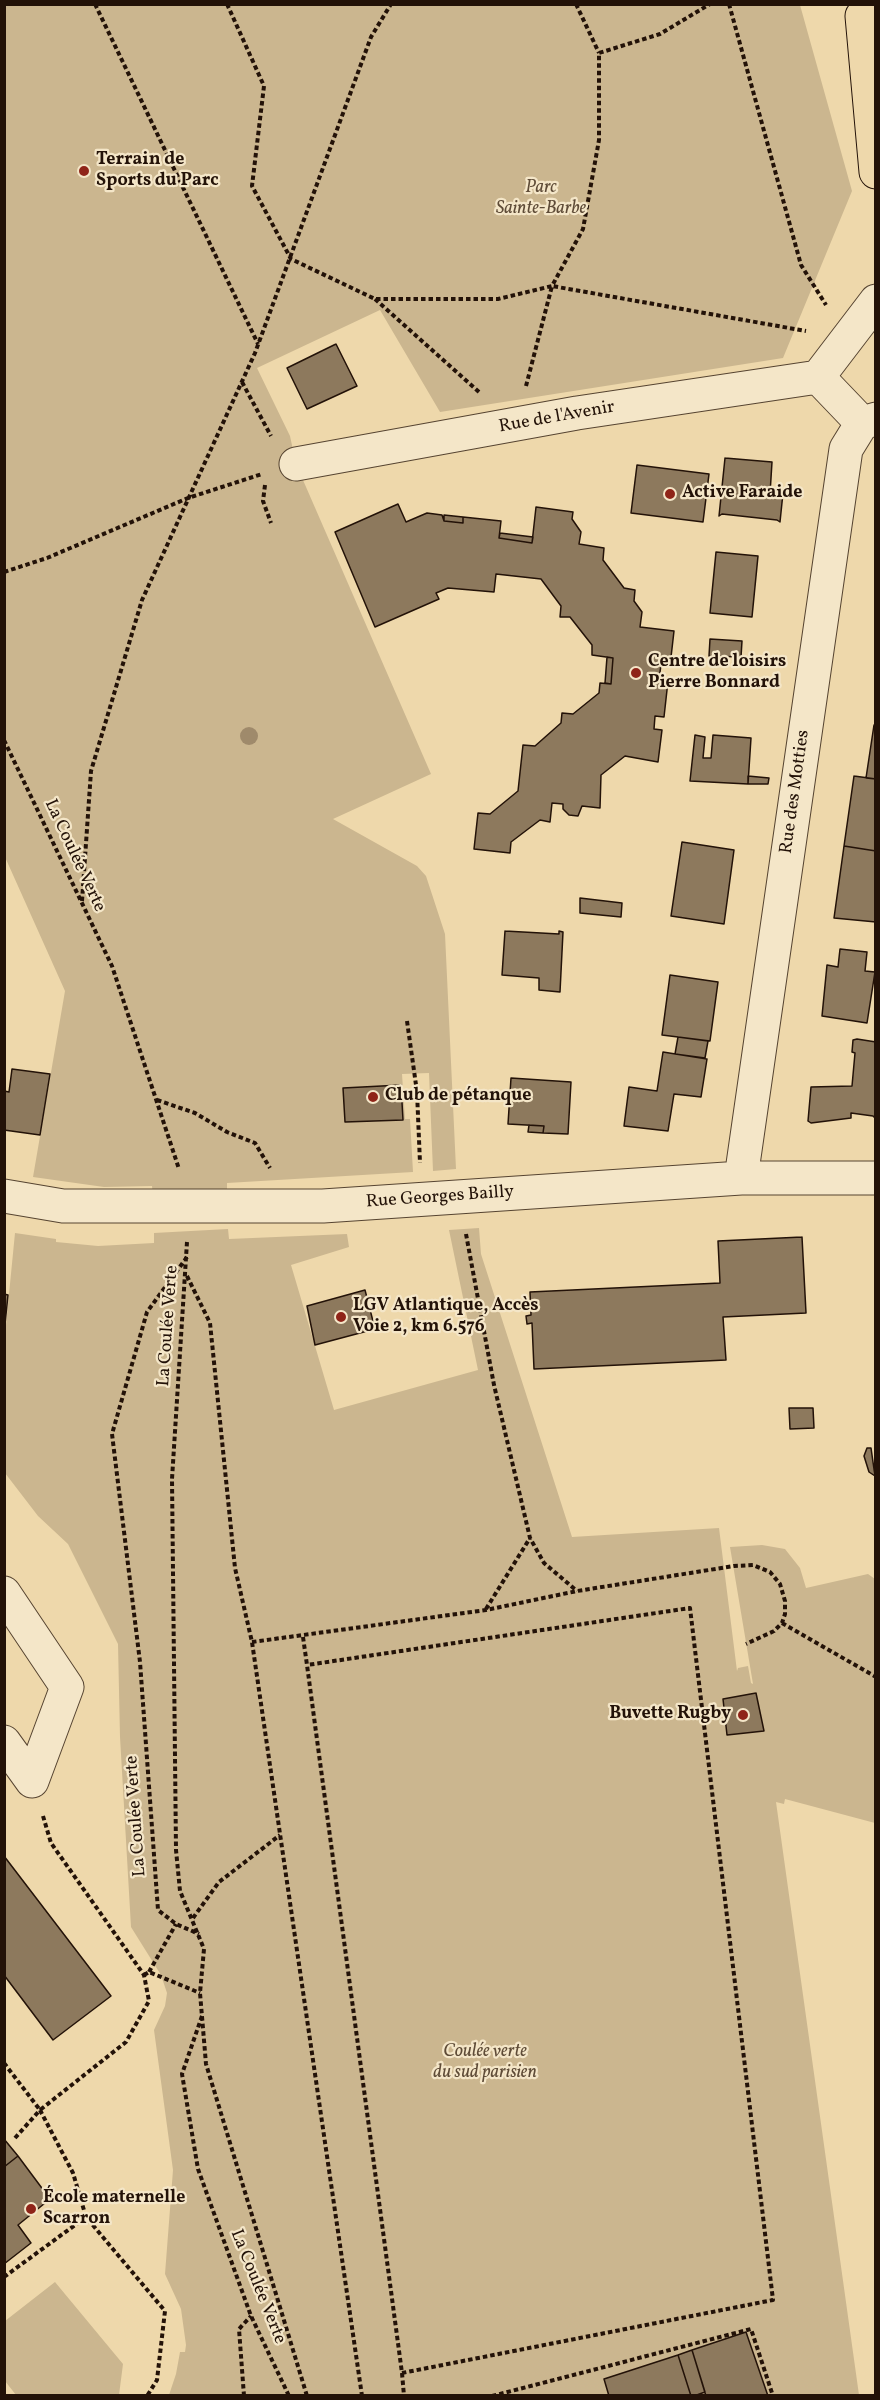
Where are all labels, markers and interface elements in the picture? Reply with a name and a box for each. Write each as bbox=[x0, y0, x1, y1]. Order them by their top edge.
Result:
place label: Terrain de Sports du Parc bbox=[96, 150, 219, 192]
marker: Terrain de Sports du Parc bbox=[77, 164, 91, 178]
park label: Parc Sainte-Barbe bbox=[496, 178, 586, 220]
street label: Rue de l'Avenir bbox=[497, 397, 617, 439]
place label: Active Faraide bbox=[682, 483, 802, 505]
marker: Active Faraide bbox=[663, 487, 677, 501]
place label: Centre de loisirs Pierre Bonnard bbox=[648, 652, 786, 694]
marker: Centre de loisirs Pierre Bonnard bbox=[629, 666, 643, 680]
street label: Rue des Motties bbox=[777, 729, 815, 855]
street label: La Coulée Verte bbox=[39, 796, 109, 916]
place label: Club de pétanque bbox=[385, 1086, 532, 1108]
marker: Club de pétanque bbox=[366, 1090, 380, 1104]
street label: Rue Georges Bailly bbox=[365, 1182, 515, 1214]
street label: La Coulée Verte bbox=[154, 1265, 184, 1387]
place label: LGV Atlantique, Accès Voie 2, km 6.576 bbox=[353, 1296, 539, 1338]
marker: LGV Atlantique, Accès Voie 2, km 6.576 bbox=[334, 1310, 348, 1324]
place label: Buvette Rugby bbox=[609, 1704, 731, 1726]
marker: Buvette Rugby bbox=[736, 1708, 750, 1722]
street label: La Coulée Verte bbox=[122, 1755, 152, 1877]
park label: Coulée verte du sud parisien bbox=[433, 2042, 537, 2084]
place label: École maternelle Scarron bbox=[43, 2188, 185, 2230]
marker: École maternelle Scarron bbox=[24, 2202, 38, 2216]
street label: La Coulée Verte bbox=[224, 2227, 290, 2347]

